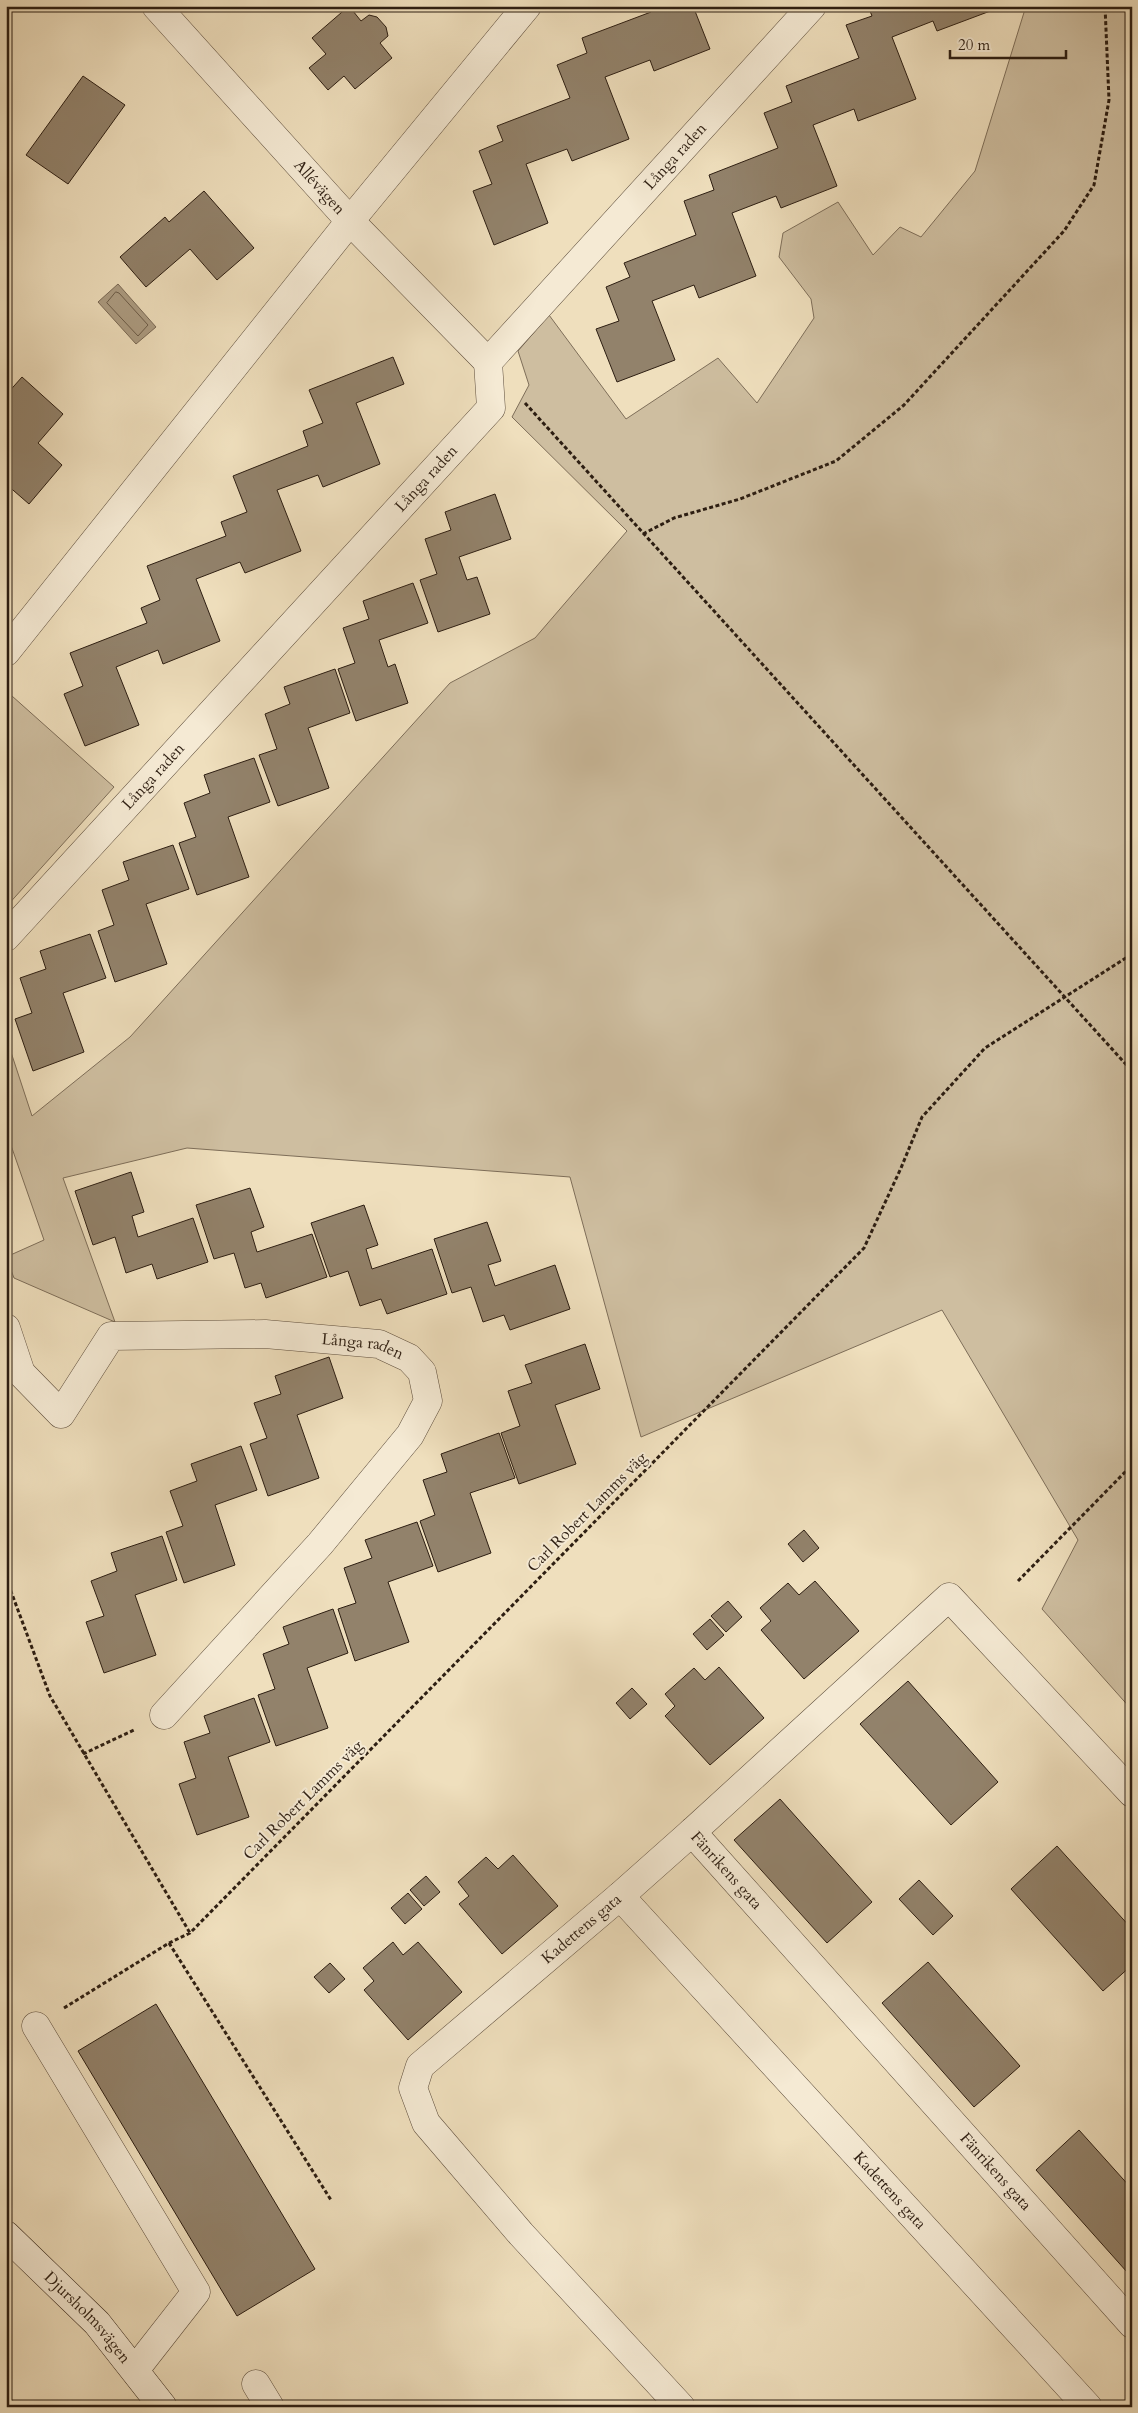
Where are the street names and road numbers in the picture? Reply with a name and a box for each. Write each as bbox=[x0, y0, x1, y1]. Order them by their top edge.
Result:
street label: Långa raden bbox=[639, 118, 712, 195]
street label: Allévägen bbox=[289, 155, 350, 219]
street label: Långa raden bbox=[390, 440, 463, 517]
street label: Långa raden bbox=[117, 738, 190, 815]
street label: Långa raden bbox=[321, 1328, 407, 1365]
street label: Carl Robert Lamms väg bbox=[522, 1447, 652, 1577]
street label: Carl Robert Lamms väg bbox=[238, 1735, 368, 1865]
street label: Fänrikens gata bbox=[686, 1827, 767, 1914]
street label: Kadettens gata bbox=[537, 1888, 626, 1969]
street label: Fänrikens gata bbox=[955, 2128, 1037, 2216]
street label: Kadettens gata bbox=[848, 2147, 931, 2234]
street label: Djursholmsvägen bbox=[39, 2267, 136, 2368]

